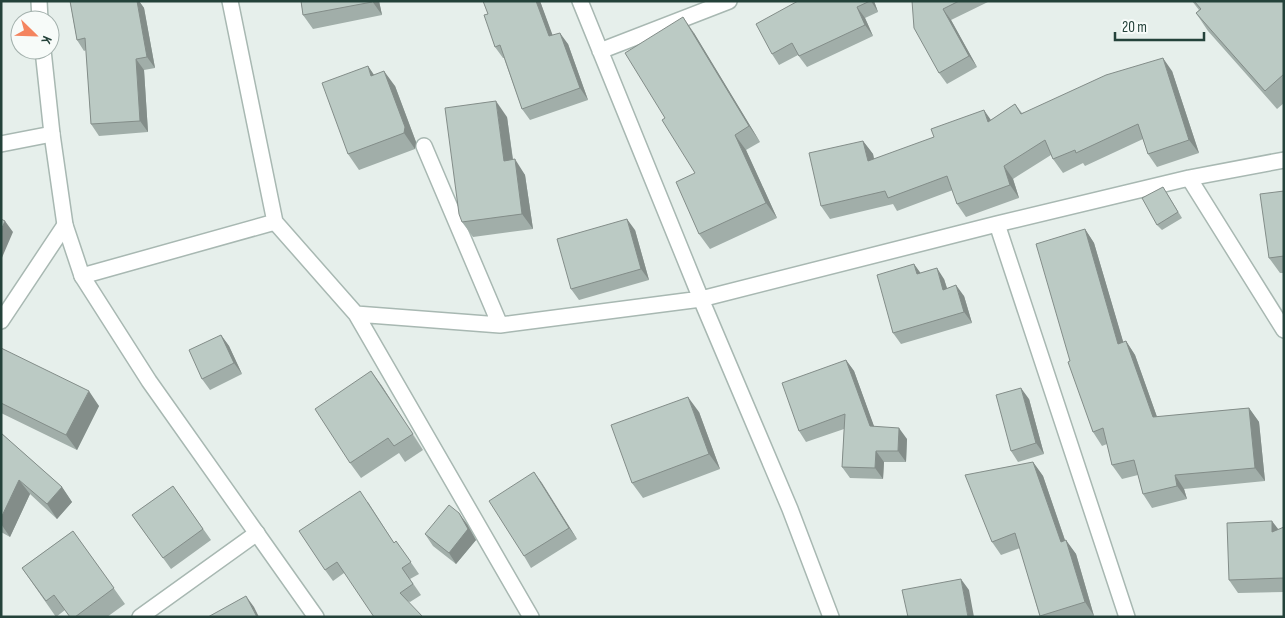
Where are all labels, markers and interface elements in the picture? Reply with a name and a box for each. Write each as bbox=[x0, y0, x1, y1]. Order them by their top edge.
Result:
north arrow bbox=[10, 10, 60, 60]
scale bar bbox=[1115, 10, 1204, 42]
text: 20 m bbox=[1122, 18, 1147, 37]
text: K bbox=[37, 33, 56, 46]

